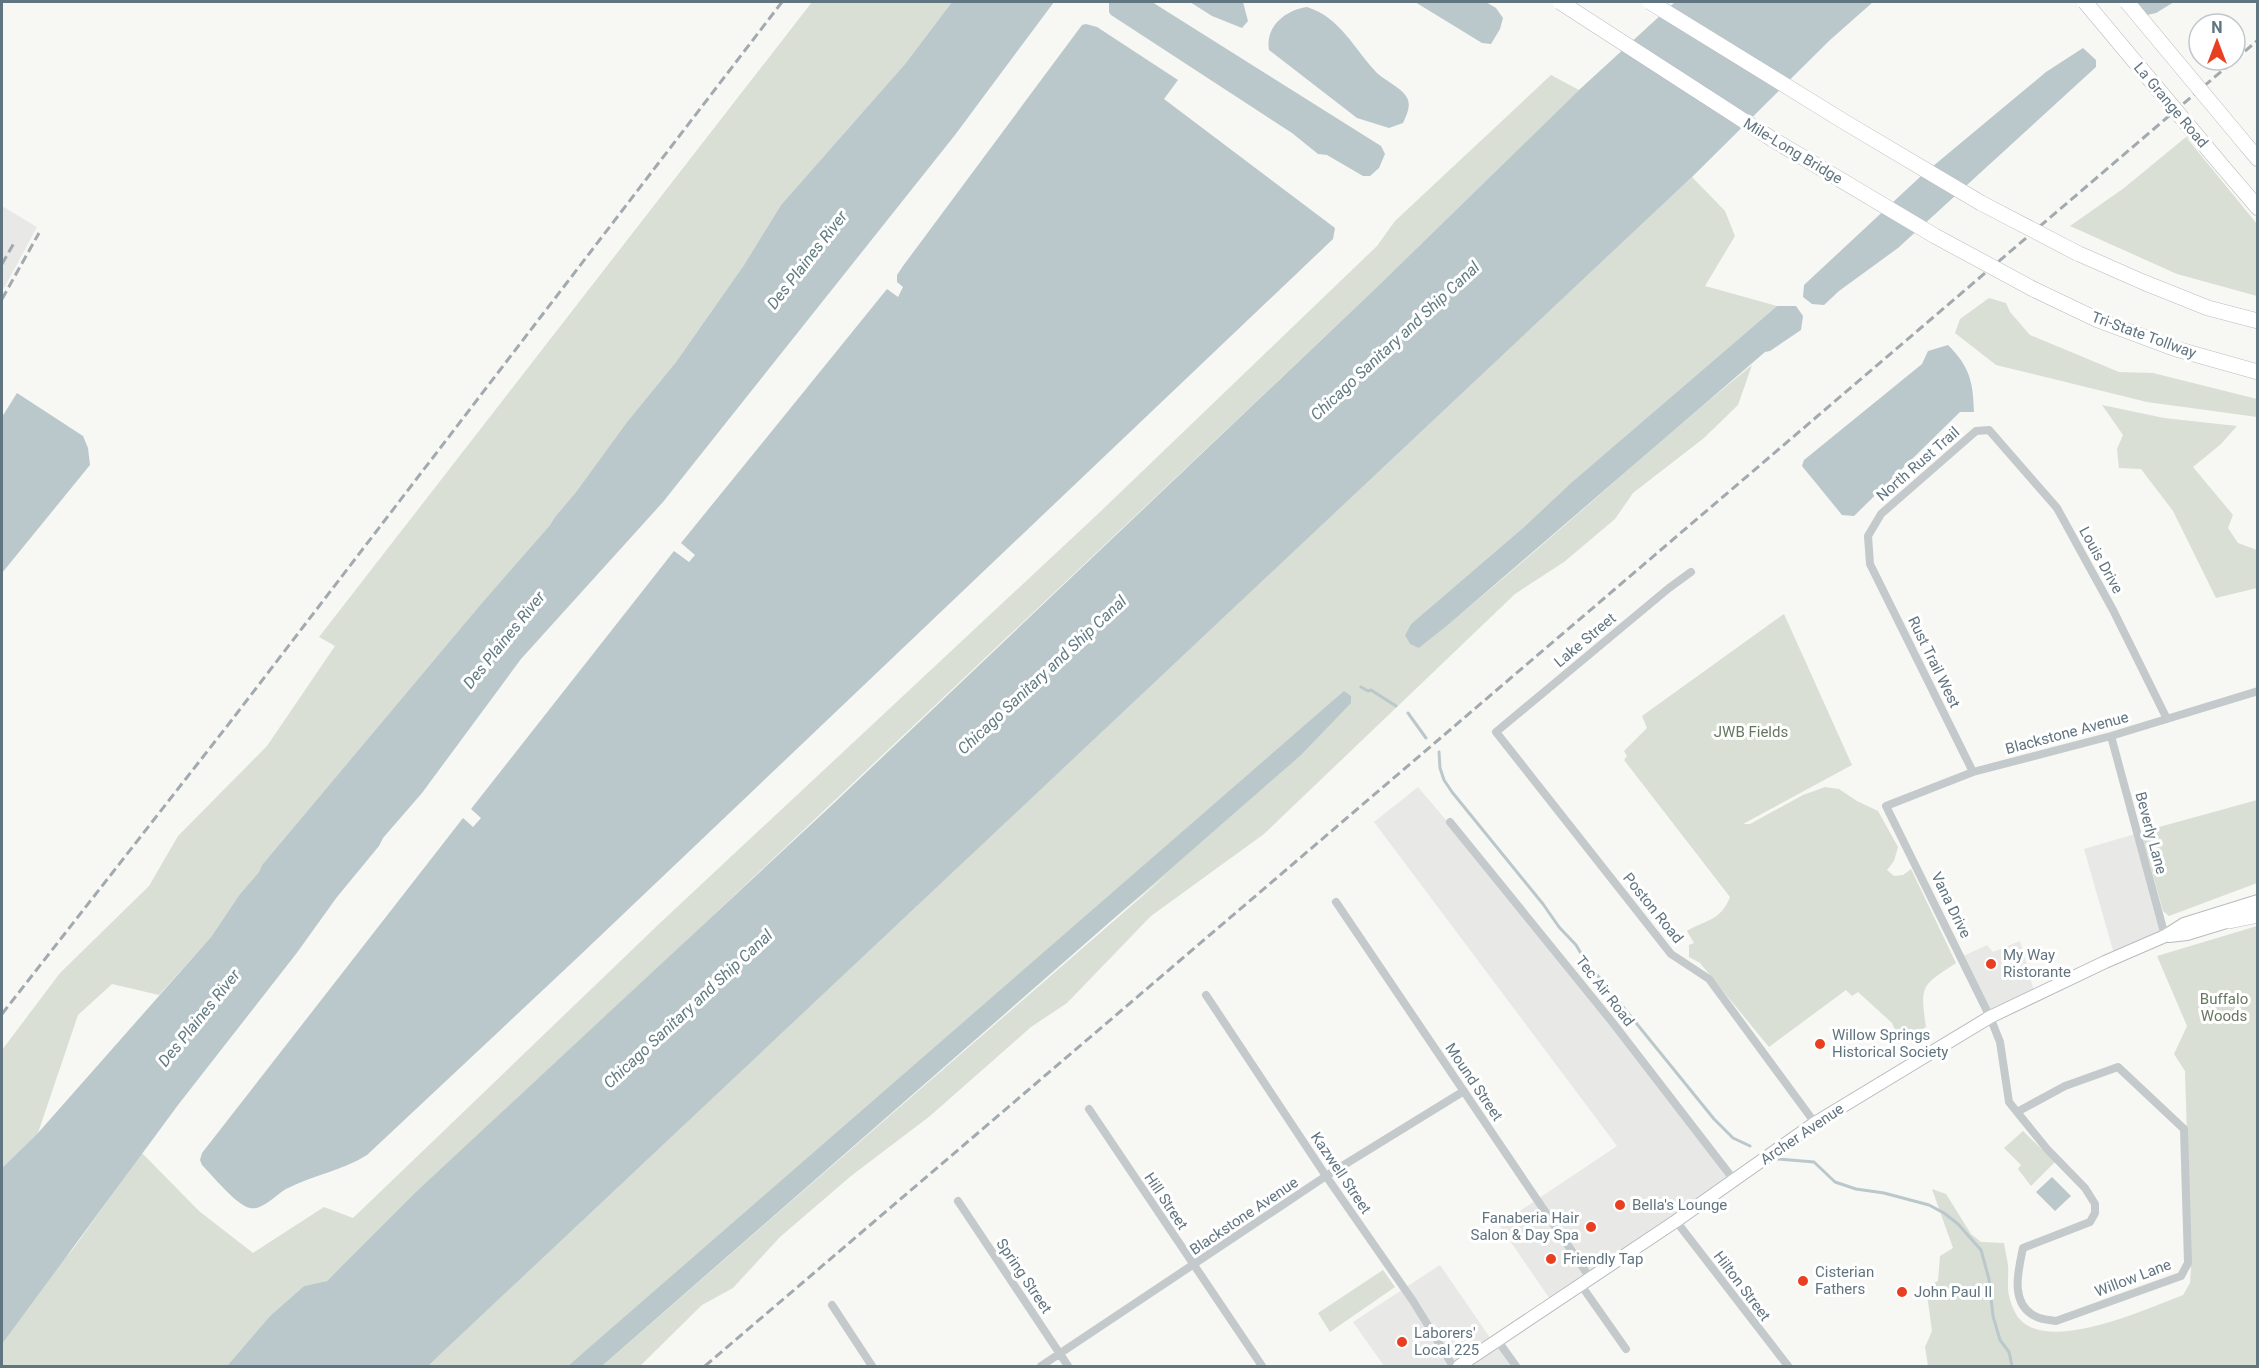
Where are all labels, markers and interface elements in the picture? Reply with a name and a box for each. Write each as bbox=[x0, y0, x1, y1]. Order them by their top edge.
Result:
north arrow bbox=[2187, 12, 2247, 72]
text: N bbox=[2211, 18, 2223, 37]
street label: La Grange Road bbox=[2130, 59, 2212, 151]
street label: Mile-Long Bridge bbox=[1740, 114, 1846, 188]
water label: Des Plaines River bbox=[763, 207, 852, 313]
water label: Chicago Sanitary and Ship Canal bbox=[1307, 258, 1484, 424]
street label: Tri-State Tollway bbox=[2089, 308, 2199, 362]
street label: North Rust Trail bbox=[1873, 423, 1963, 505]
street label: Louis Drive bbox=[2075, 523, 2127, 597]
water label: Des Plaines River bbox=[459, 587, 549, 692]
water label: Chicago Sanitary and Ship Canal bbox=[954, 592, 1131, 758]
street label: Lake Street bbox=[1551, 609, 1620, 671]
street label: Rust Trail West bbox=[1904, 613, 1964, 711]
street label: Blackstone Avenue bbox=[2003, 708, 2131, 758]
park label: JWB Fields bbox=[1714, 723, 1788, 741]
street label: Beverly Lane bbox=[2131, 790, 2171, 876]
street label: Poston Road bbox=[1619, 869, 1687, 947]
street label: Vana Drive bbox=[1927, 869, 1975, 941]
water label: Chicago Sanitary and Ship Canal bbox=[600, 926, 777, 1092]
place label: My Way Ristorante bbox=[2003, 946, 2071, 981]
street label: Tec Air Road bbox=[1572, 952, 1638, 1030]
marker: My Way Ristorante bbox=[1984, 957, 1998, 971]
water label: Des Plaines River bbox=[154, 965, 244, 1070]
park label: Buffalo Woods bbox=[2200, 990, 2248, 1025]
place label: Willow Springs Historical Society bbox=[1832, 1026, 1948, 1061]
marker: Willow Springs Historical Society bbox=[1813, 1037, 1827, 1051]
street label: Mound Street bbox=[1441, 1040, 1507, 1124]
street label: Archer Avenue bbox=[1757, 1099, 1847, 1168]
street label: Kazwell Street bbox=[1307, 1129, 1375, 1217]
street label: Hill Street bbox=[1140, 1169, 1192, 1233]
street label: Blackstone Avenue bbox=[1186, 1173, 1302, 1259]
place label: Bella's Lounge bbox=[1632, 1196, 1727, 1214]
marker: Bella's Lounge bbox=[1613, 1198, 1627, 1212]
place label: Fanaberia Hair Salon & Day Spa bbox=[1470, 1209, 1579, 1244]
marker: Fanaberia Hair Salon & Day Spa bbox=[1584, 1220, 1598, 1234]
street label: Spring Street bbox=[992, 1235, 1056, 1317]
street label: Hilton Street bbox=[1710, 1247, 1774, 1325]
place label: Friendly Tap bbox=[1563, 1250, 1643, 1268]
marker: Friendly Tap bbox=[1544, 1252, 1558, 1266]
street label: Willow Lane bbox=[2092, 1255, 2174, 1301]
place label: Cisterian Fathers bbox=[1815, 1263, 1874, 1298]
marker: Cisterian Fathers bbox=[1796, 1274, 1810, 1288]
place label: John Paul II bbox=[1914, 1283, 1992, 1301]
marker: John Paul II bbox=[1895, 1285, 1909, 1299]
place label: Laborers' Local 225 bbox=[1414, 1324, 1479, 1359]
marker: Laborers' Local 225 bbox=[1395, 1335, 1409, 1349]

